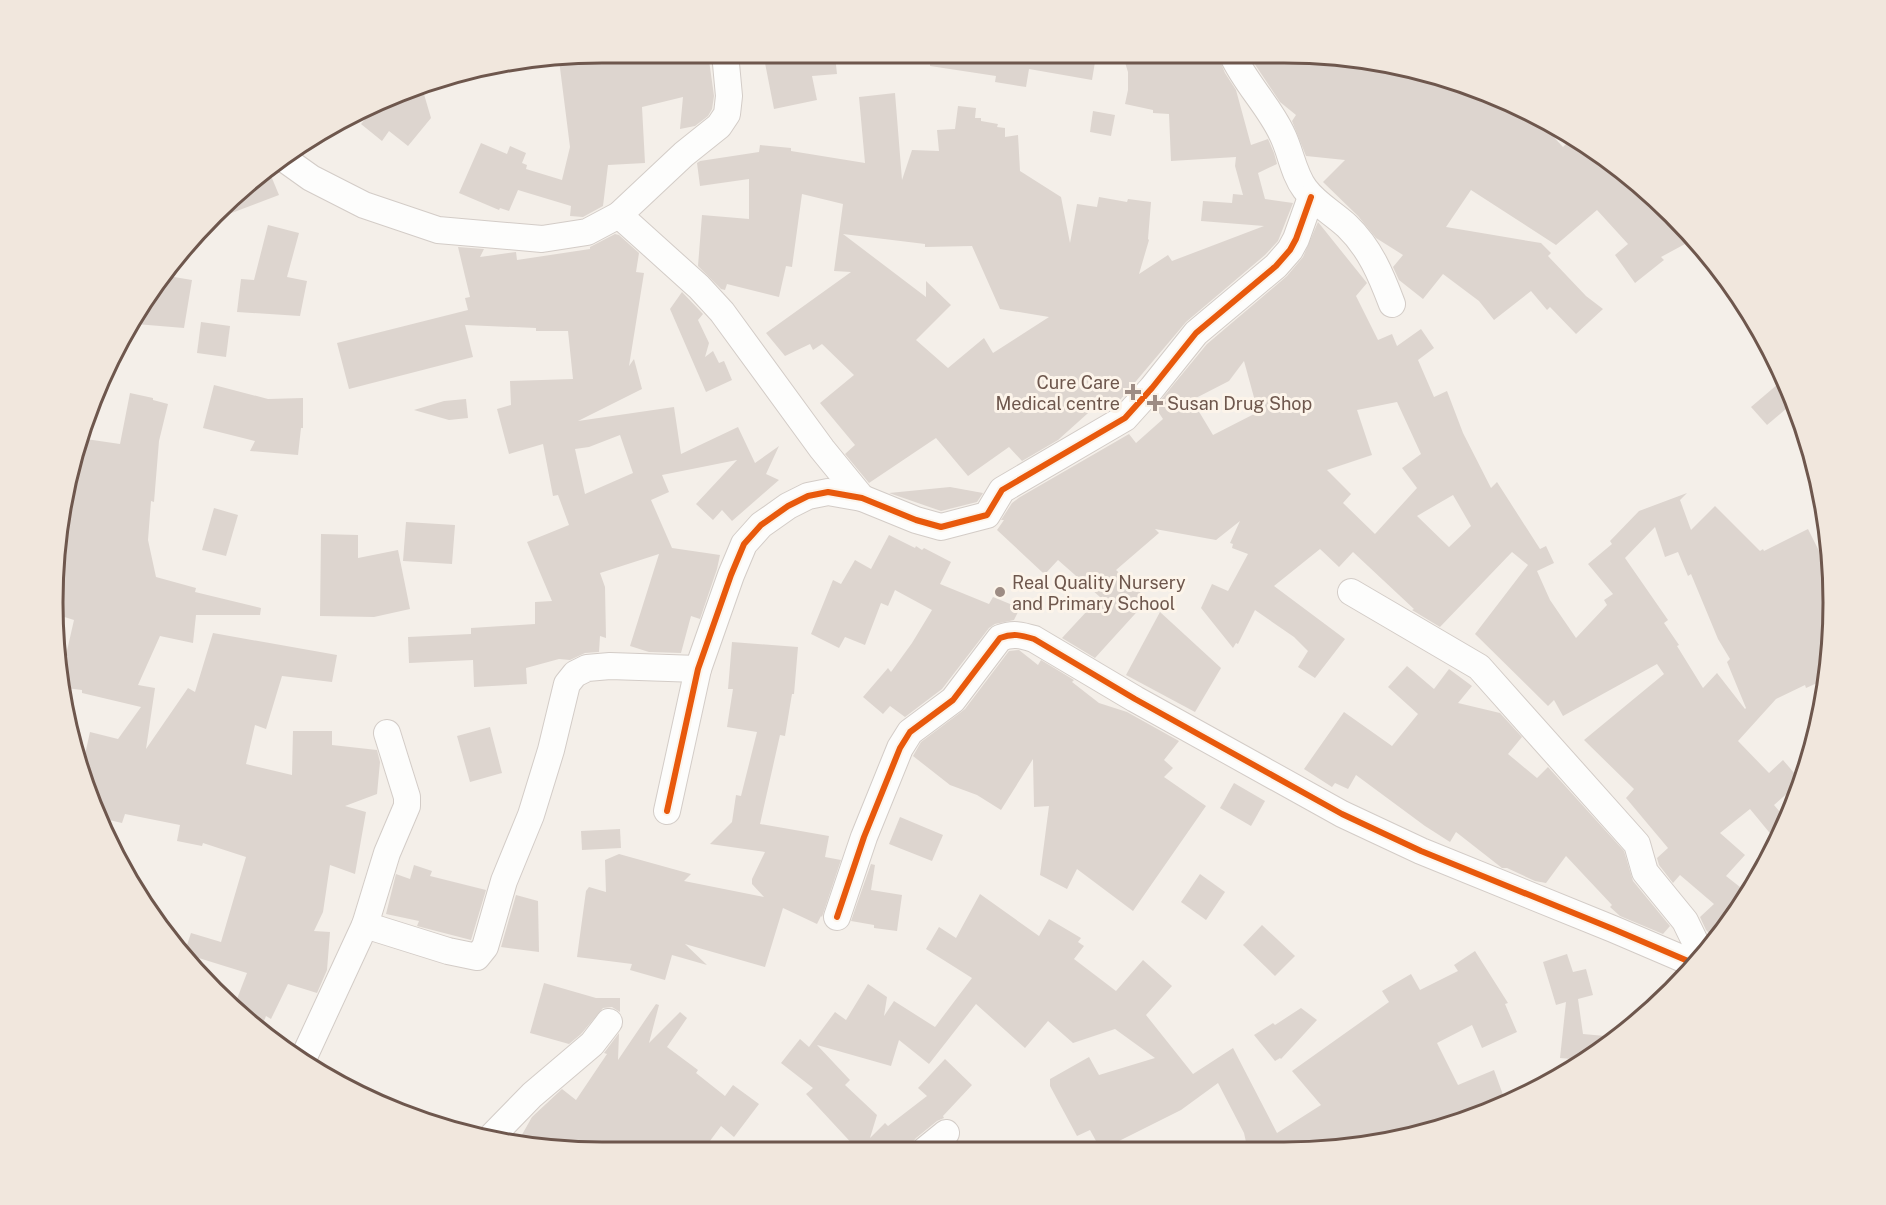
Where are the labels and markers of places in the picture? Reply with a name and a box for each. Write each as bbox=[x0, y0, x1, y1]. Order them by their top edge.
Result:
place label: Cure Care Medical centre bbox=[995, 372, 1120, 414]
marker: Cure Care Medical centre bbox=[1124, 383, 1142, 401]
place label: Susan Drug Shop bbox=[1167, 393, 1312, 414]
marker: Susan Drug Shop bbox=[1148, 396, 1162, 410]
place label: Real Quality Nursery and Primary School bbox=[1012, 572, 1186, 614]
marker: Real Quality Nursery and Primary School bbox=[993, 585, 1007, 599]

